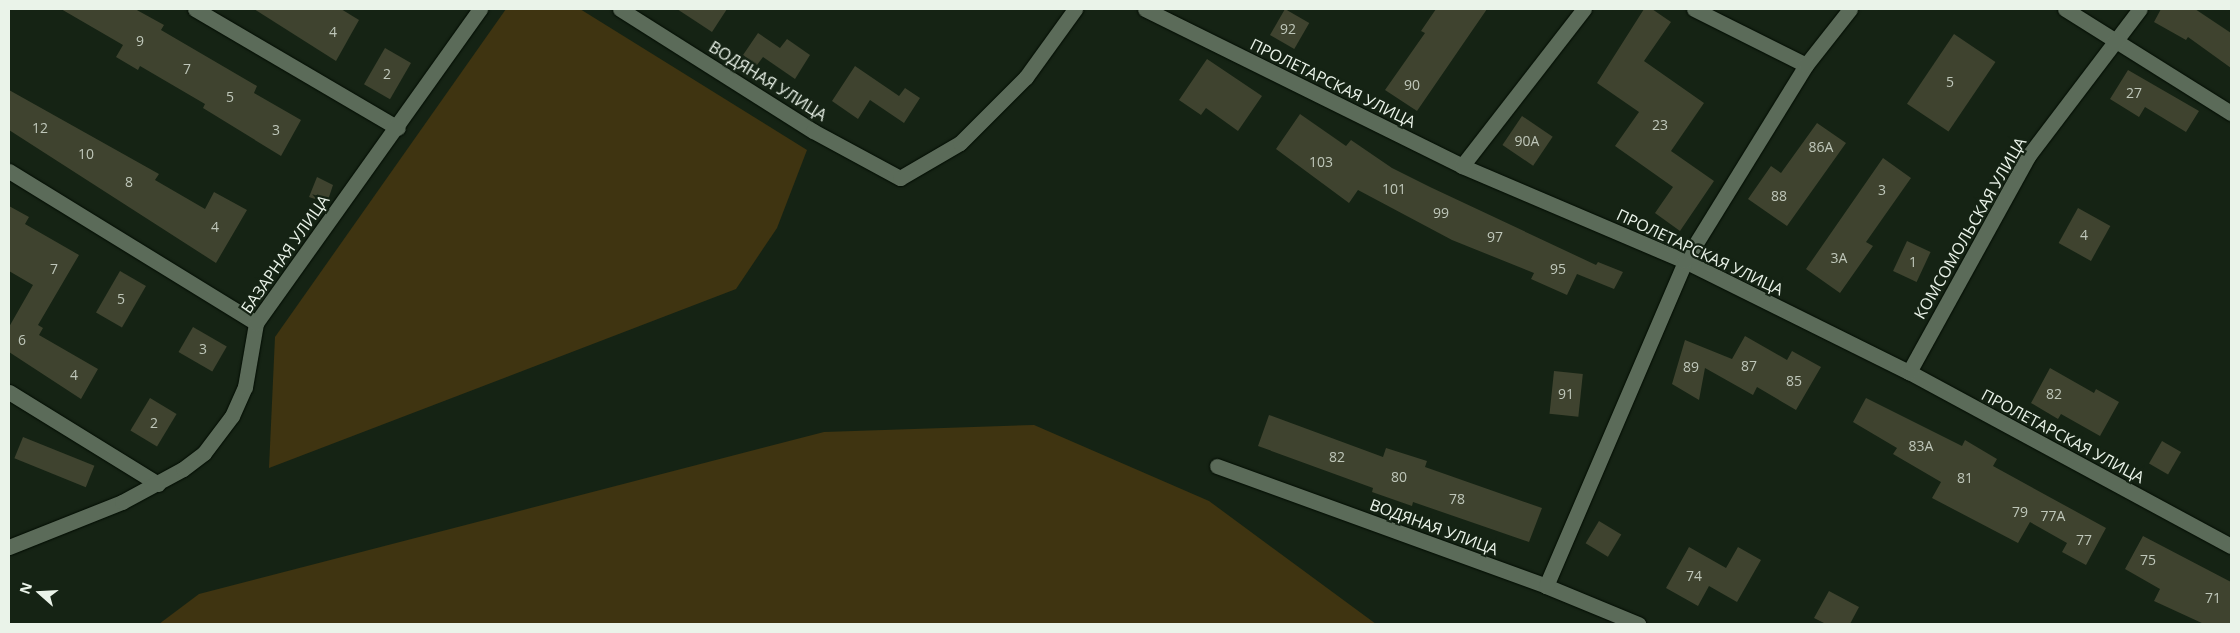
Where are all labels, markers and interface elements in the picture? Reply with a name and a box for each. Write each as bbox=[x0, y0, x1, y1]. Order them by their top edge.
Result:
house number: 92 bbox=[1280, 21, 1296, 37]
house number: 4 bbox=[329, 24, 337, 40]
house number: 9 bbox=[136, 33, 144, 49]
street label: ПРОЛЕТАРСКАЯ УЛИЦА bbox=[1247, 35, 1419, 131]
street label: ВОДЯНАЯ УЛИЦА bbox=[706, 37, 830, 125]
house number: 7 bbox=[183, 61, 191, 77]
house number: 2 bbox=[383, 66, 391, 82]
house number: 5 bbox=[1946, 74, 1954, 90]
house number: 90 bbox=[1404, 77, 1420, 93]
house number: 27 bbox=[2126, 85, 2142, 101]
house number: 5 bbox=[226, 89, 234, 105]
house number: 23 bbox=[1652, 117, 1668, 133]
house number: 12 bbox=[32, 120, 48, 136]
house number: 3 bbox=[272, 122, 280, 138]
house number: 90А bbox=[1515, 133, 1539, 149]
street label: КОМСОМОЛЬСКАЯ УЛИЦА bbox=[1910, 134, 2030, 322]
house number: 86А bbox=[1809, 139, 1833, 155]
house number: 10 bbox=[78, 146, 94, 162]
house number: 103 bbox=[1309, 154, 1333, 170]
house number: 8 bbox=[125, 174, 133, 190]
house number: 101 bbox=[1382, 181, 1406, 197]
house number: 3 bbox=[1878, 182, 1886, 198]
house number: 88 bbox=[1771, 188, 1787, 204]
street label: БАЗАРНАЯ УЛИЦА bbox=[237, 191, 333, 317]
house number: 99 bbox=[1433, 205, 1449, 221]
street label: ПРОЛЕТАРСКАЯ УЛИЦА bbox=[1614, 205, 1786, 299]
house number: 4 bbox=[211, 219, 219, 235]
house number: 4 bbox=[2080, 227, 2088, 243]
house number: 97 bbox=[1487, 229, 1503, 245]
house number: 3А bbox=[1831, 250, 1847, 266]
house number: 1 bbox=[1909, 254, 1917, 270]
house number: 7 bbox=[50, 261, 58, 277]
house number: 95 bbox=[1550, 261, 1566, 277]
house number: 5 bbox=[117, 291, 125, 307]
house number: 6 bbox=[18, 332, 26, 348]
house number: 3 bbox=[199, 341, 207, 357]
house number: 87 bbox=[1741, 358, 1757, 374]
house number: 89 bbox=[1683, 359, 1699, 375]
house number: 4 bbox=[70, 367, 78, 383]
house number: 85 bbox=[1786, 373, 1802, 389]
street label: ПРОЛЕТАРСКАЯ УЛИЦА bbox=[1978, 385, 2148, 487]
house number: 91 bbox=[1558, 386, 1574, 402]
house number: 82 bbox=[2046, 386, 2062, 402]
house number: 2 bbox=[150, 415, 158, 431]
house number: 83А bbox=[1909, 438, 1933, 454]
house number: 82 bbox=[1329, 449, 1345, 465]
house number: 80 bbox=[1391, 469, 1407, 485]
house number: 81 bbox=[1957, 470, 1973, 486]
house number: 78 bbox=[1449, 491, 1465, 507]
street label: ВОДЯНАЯ УЛИЦА bbox=[1367, 495, 1501, 559]
house number: 79 bbox=[2012, 504, 2028, 520]
house number: 77А bbox=[2041, 508, 2065, 524]
house number: 77 bbox=[2076, 532, 2092, 548]
house number: 75 bbox=[2140, 552, 2156, 568]
north arrow bbox=[15, 568, 65, 618]
house number: 74 bbox=[1686, 568, 1702, 584]
text: N bbox=[15, 579, 36, 596]
house number: 71 bbox=[2205, 590, 2221, 606]

